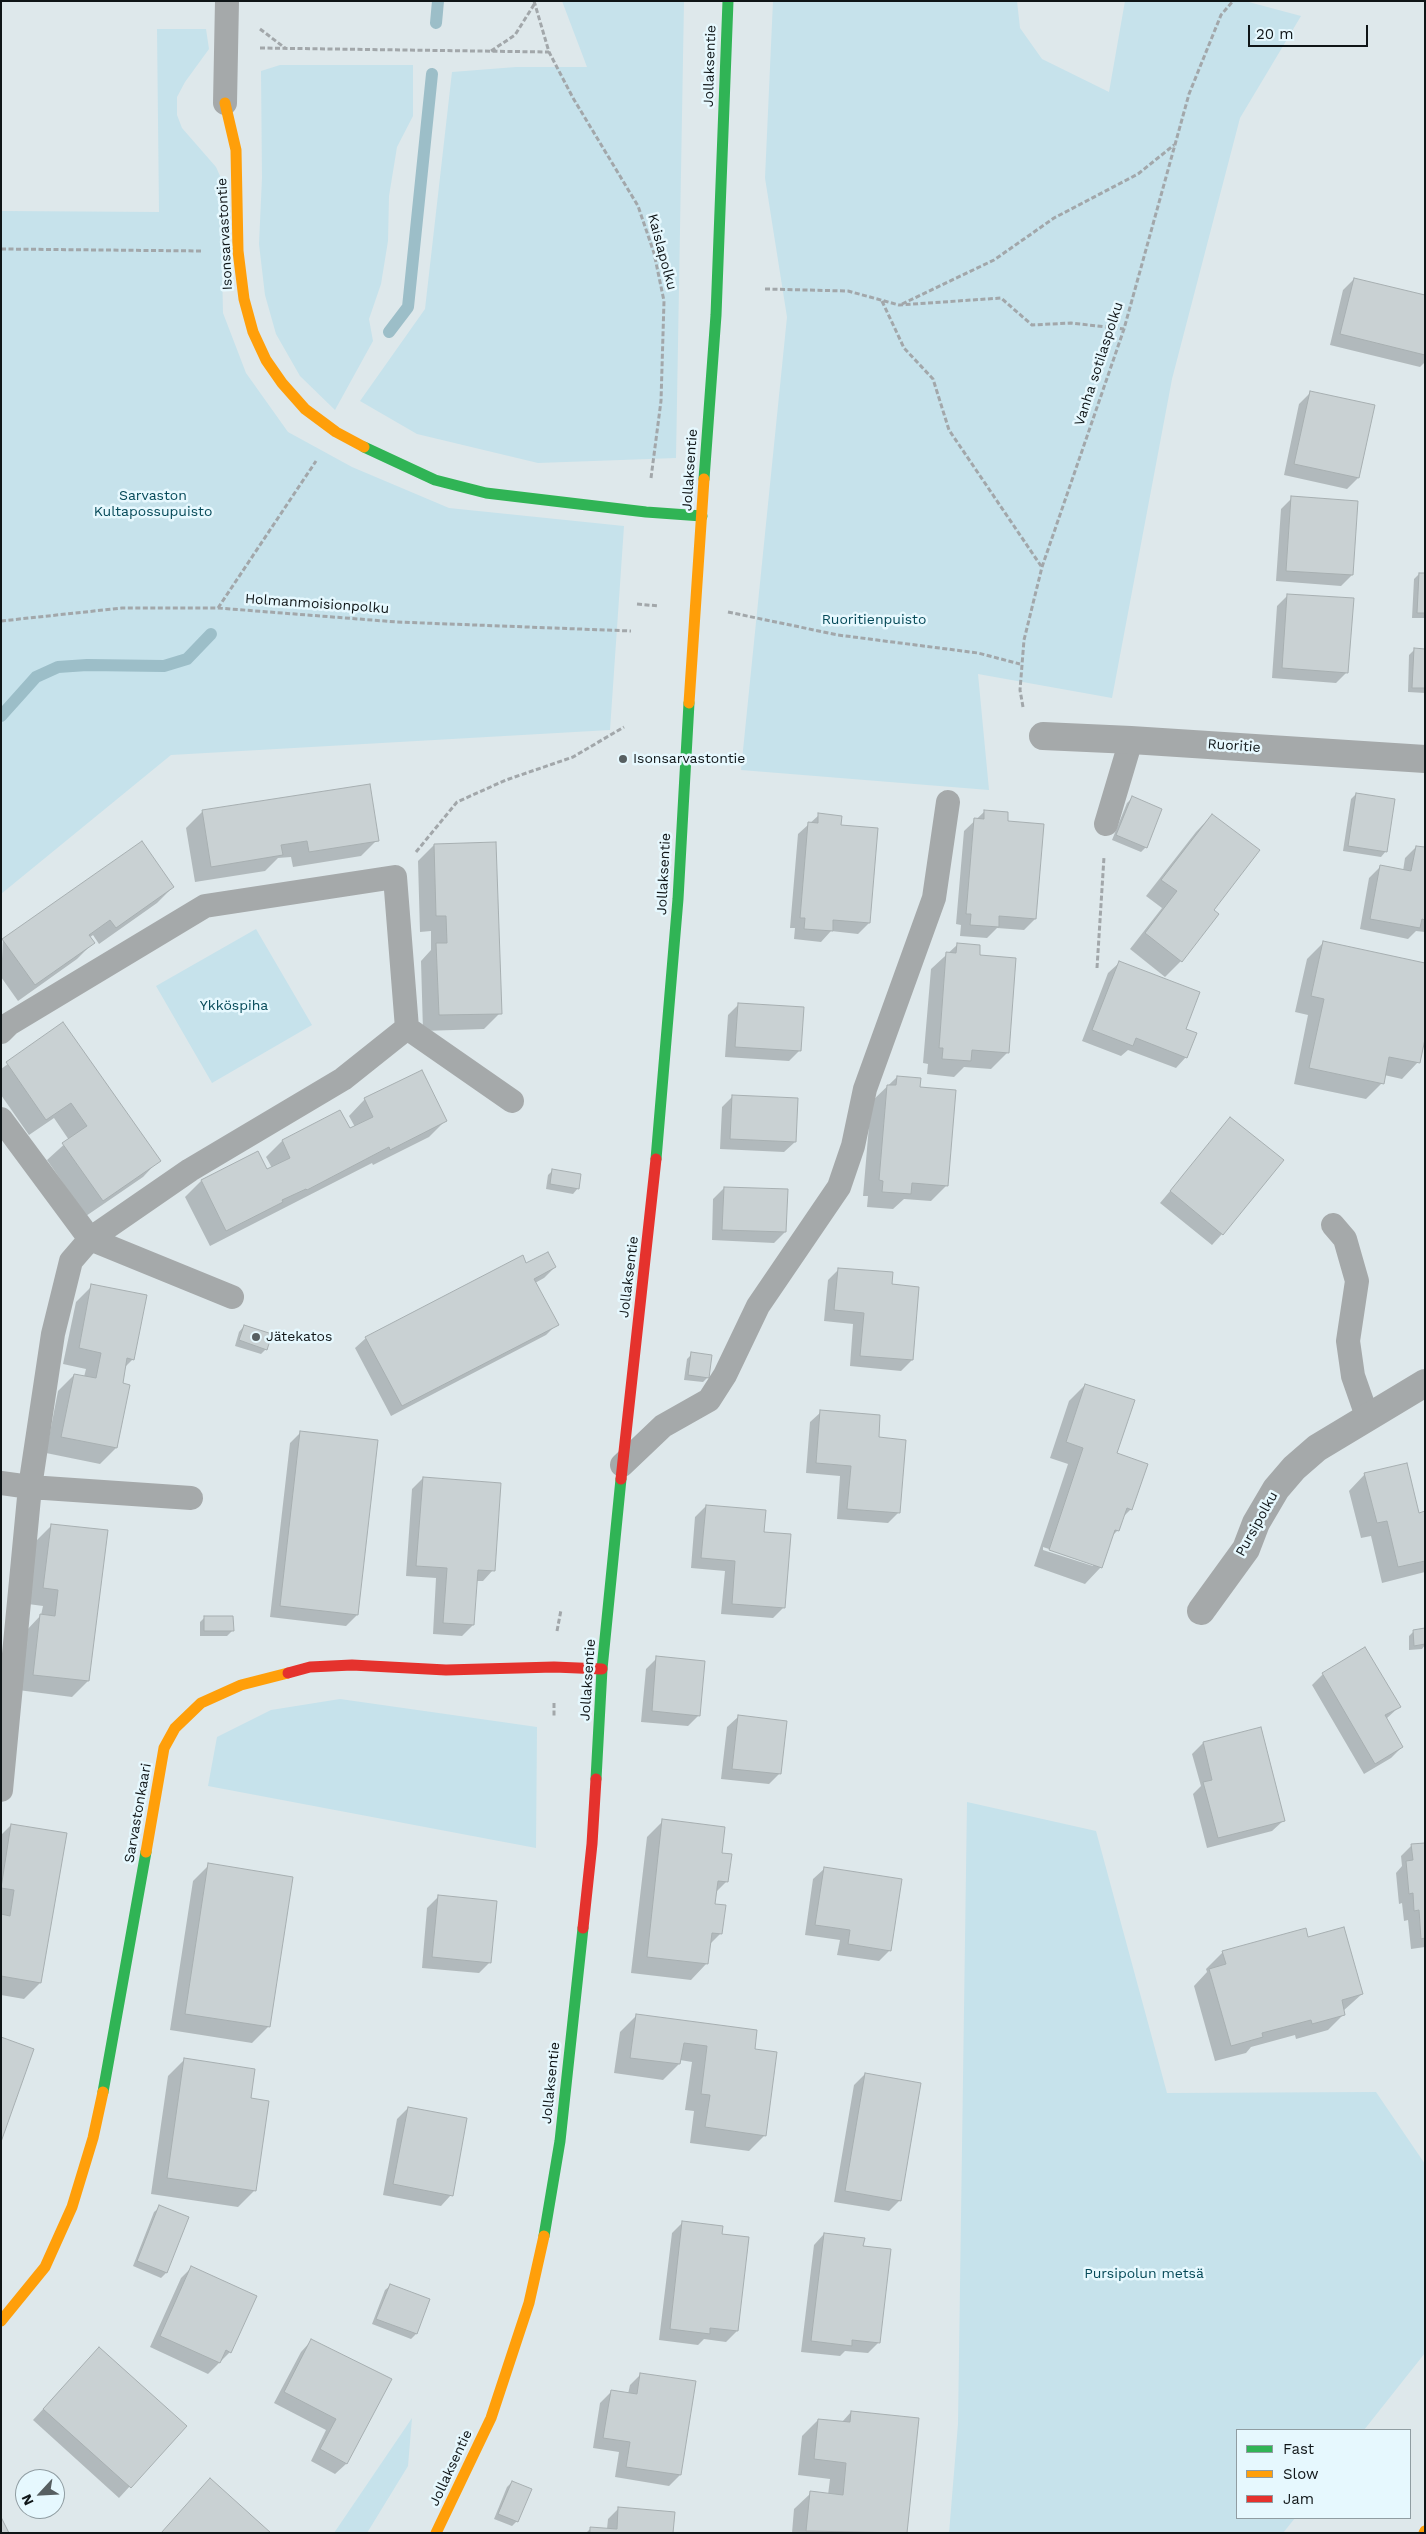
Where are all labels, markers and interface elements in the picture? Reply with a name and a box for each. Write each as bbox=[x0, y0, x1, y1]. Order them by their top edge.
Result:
scale bar bbox=[1251, 15, 1371, 47]
street label: Jollaksentie bbox=[700, 25, 720, 107]
text: 20 m bbox=[1256, 25, 1294, 43]
street label: Isonsarvastontie bbox=[214, 177, 236, 291]
street label: Kaislapolku bbox=[644, 212, 680, 292]
street label: Vanha sotilaspolku bbox=[1071, 300, 1127, 428]
street label: Jollaksentie bbox=[679, 428, 701, 512]
park label: Sarvaston Kultapossupuisto bbox=[94, 488, 212, 520]
street label: Holmanmoisionpolku bbox=[244, 591, 390, 617]
park label: Ruoritienpuisto bbox=[822, 612, 926, 628]
street label: Ruoritie bbox=[1207, 736, 1261, 756]
place label: Isonsarvastontie bbox=[633, 751, 745, 767]
marker: Isonsarvastontie bbox=[617, 753, 629, 765]
street label: Jollaksentie bbox=[653, 833, 675, 915]
park label: Ykköspiha bbox=[200, 998, 268, 1014]
street label: Jollaksentie bbox=[616, 1235, 642, 1319]
place label: Jätekatos bbox=[266, 1329, 332, 1345]
marker: Jätekatos bbox=[250, 1331, 262, 1343]
street label: Pursipolku bbox=[1232, 1489, 1282, 1559]
street label: Jollaksentie bbox=[577, 1638, 599, 1722]
street label: Sarvastonkaari bbox=[121, 1762, 155, 1864]
street label: Jollaksentie bbox=[538, 2041, 564, 2125]
park label: Pursipolun metsä bbox=[1084, 2266, 1204, 2282]
street label: Jollaksentie bbox=[426, 2427, 476, 2509]
legend bbox=[1236, 2429, 1411, 2519]
text: Fast bbox=[1283, 2440, 1314, 2458]
text: Slow bbox=[1283, 2465, 1319, 2483]
north arrow bbox=[15, 2469, 65, 2519]
text: Jam bbox=[1283, 2490, 1314, 2508]
text: N bbox=[18, 2492, 37, 2508]

